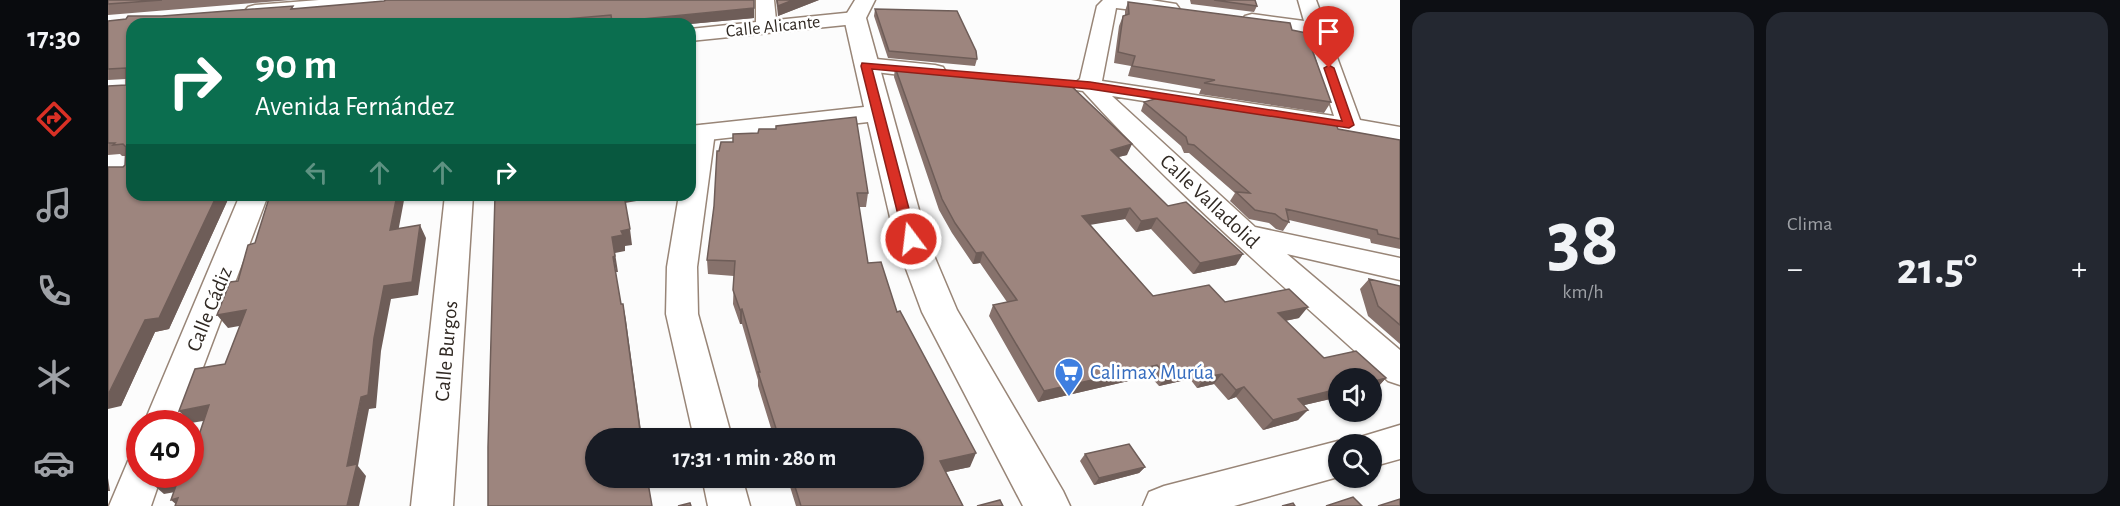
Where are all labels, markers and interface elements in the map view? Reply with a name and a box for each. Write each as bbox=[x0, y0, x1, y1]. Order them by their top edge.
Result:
pin bbox=[1303, 6, 1354, 68]
street label: Calle Alicante bbox=[725, 13, 821, 41]
icon: arrive bbox=[1312, 15, 1345, 48]
text: 17:30 bbox=[27, 24, 81, 51]
icon: right bbox=[156, 42, 234, 120]
text: 90 m bbox=[255, 44, 337, 86]
text: Avenida Fernández bbox=[255, 93, 455, 120]
icon: directions bbox=[33, 98, 75, 140]
street label: Calle Valladolid bbox=[1156, 150, 1263, 252]
icon: left bbox=[300, 156, 333, 189]
icon: ahead bbox=[363, 156, 396, 189]
icon: ahead bbox=[426, 156, 459, 189]
icon: right bbox=[489, 156, 522, 189]
icon: music bbox=[33, 184, 75, 226]
text: 38 bbox=[1547, 202, 1619, 280]
position arrow bbox=[879, 207, 943, 271]
text: Clima bbox=[1787, 214, 1832, 234]
text: 21.5° bbox=[1897, 247, 1977, 292]
text: − bbox=[1787, 253, 1803, 286]
text: + bbox=[2071, 253, 2087, 286]
street label: Calle Cádiz bbox=[183, 264, 236, 355]
icon: phone bbox=[33, 270, 75, 312]
text: km/h bbox=[1562, 282, 1604, 302]
street label: Calle Burgos bbox=[432, 300, 461, 402]
icon: climate bbox=[33, 356, 75, 398]
supermarket icon: Calimax Murúa bbox=[1053, 356, 1085, 398]
place label: Calimax Murúa bbox=[1090, 362, 1214, 383]
map controls bbox=[1328, 368, 1382, 488]
button: sound bbox=[1328, 368, 1382, 422]
speed limit sign: 40 bbox=[126, 410, 204, 488]
button: search bbox=[1328, 434, 1382, 488]
icon: car bbox=[33, 442, 75, 484]
text: 17:31 · 1 min · 280 m bbox=[673, 447, 836, 469]

